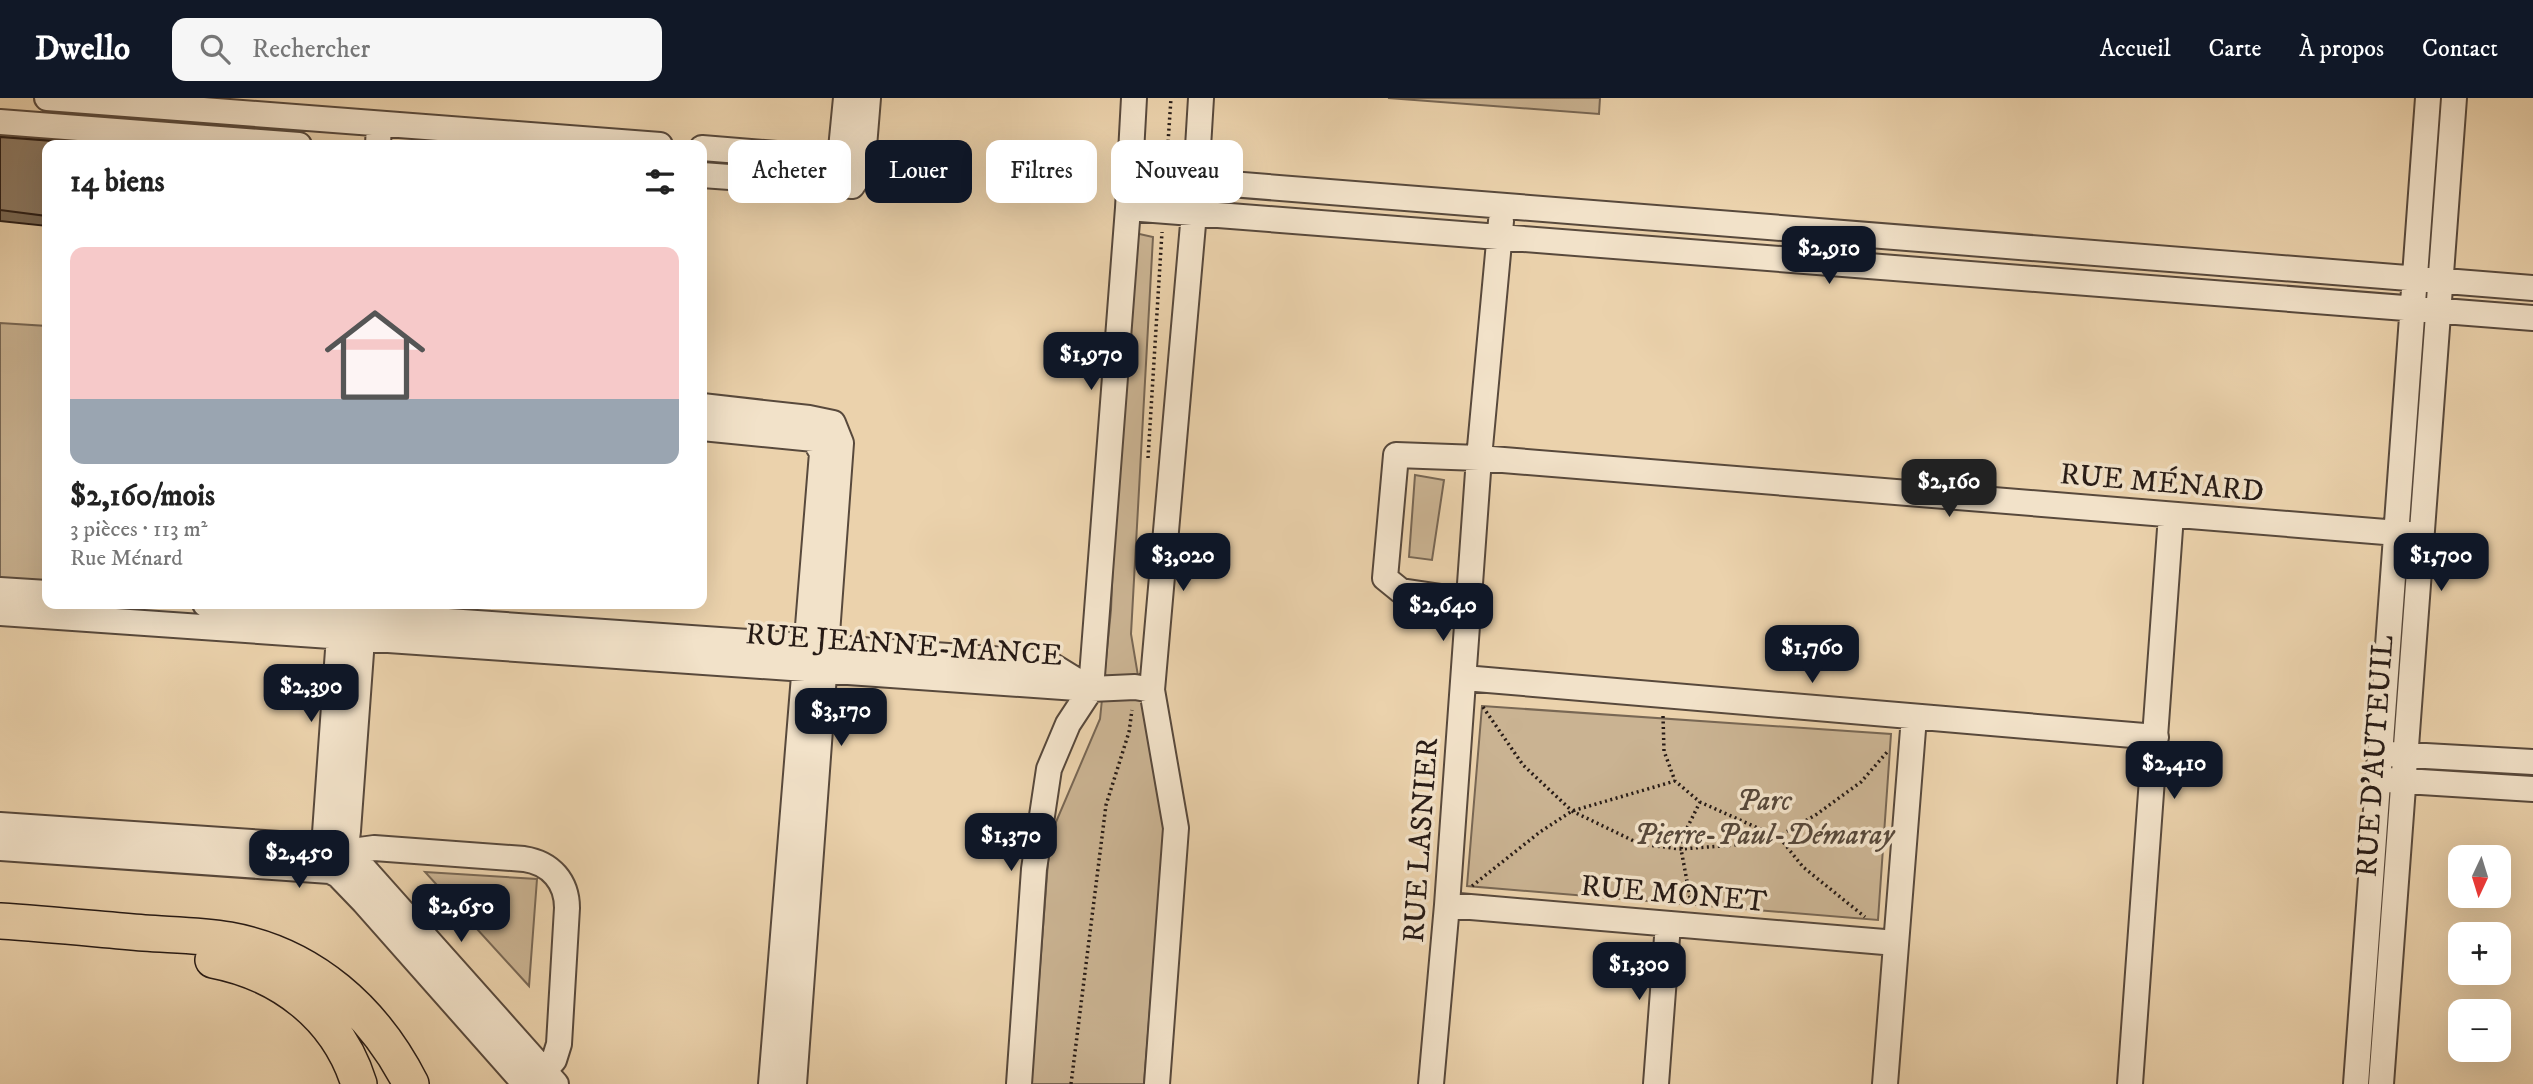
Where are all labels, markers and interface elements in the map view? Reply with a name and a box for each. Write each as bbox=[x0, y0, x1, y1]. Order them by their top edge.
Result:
search box bbox=[172, 18, 662, 81]
text: Dwello bbox=[35, 29, 130, 70]
icon: search bbox=[196, 30, 234, 68]
text: Rechercher bbox=[252, 33, 370, 66]
text: Accueil bbox=[2100, 34, 2171, 64]
text: Carte bbox=[2209, 34, 2261, 64]
text: À propos bbox=[2299, 34, 2384, 64]
text: Contact bbox=[2422, 34, 2498, 64]
chip: Acheter bbox=[728, 140, 851, 203]
chip: Louer bbox=[865, 140, 972, 203]
chip: Filtres bbox=[986, 140, 1097, 203]
chip: Nouveau bbox=[1111, 140, 1243, 203]
icon: filters bbox=[641, 163, 679, 201]
text: 14 biens bbox=[70, 164, 165, 201]
pin: $2,910 bbox=[1772, 226, 1886, 286]
text: $2,910 bbox=[1798, 234, 1860, 263]
icon: home bbox=[312, 292, 438, 418]
pin: $1,970 bbox=[1034, 332, 1148, 392]
text: $1,970 bbox=[1059, 340, 1123, 369]
street label: RUE MÉNARD bbox=[2058, 455, 2265, 511]
pin: $2,160 bbox=[1892, 460, 2006, 519]
text: $2,160 bbox=[1918, 467, 1981, 496]
text: $2,160/mois bbox=[70, 478, 215, 515]
text: 3 pièces · 113 m² bbox=[70, 515, 207, 544]
pin: $3,020 bbox=[1126, 533, 1240, 593]
pin: $1,700 bbox=[2384, 533, 2498, 593]
text: $3,020 bbox=[1151, 541, 1215, 570]
text: $1,700 bbox=[2410, 541, 2472, 570]
text: Rue Ménard bbox=[70, 544, 183, 573]
pin: $2,640 bbox=[1386, 584, 1500, 643]
text: $2,640 bbox=[1409, 591, 1477, 620]
street label: RUE JEANNE-MANCE bbox=[744, 616, 1064, 675]
pin: $1,760 bbox=[1755, 626, 1869, 685]
text: $1,760 bbox=[1781, 633, 1843, 662]
street label: RUE D'AUTEUIL bbox=[2349, 634, 2402, 878]
pin: $2,390 bbox=[254, 664, 368, 724]
text: $2,390 bbox=[280, 672, 342, 701]
pin: $3,170 bbox=[784, 688, 898, 748]
text: $3,170 bbox=[811, 696, 871, 725]
street label: RUE LASNIER bbox=[1396, 736, 1447, 944]
pin: $2,410 bbox=[2117, 742, 2231, 801]
text: $2,410 bbox=[2142, 749, 2206, 778]
park label: Parc Pierre-Paul-Démaray bbox=[1634, 783, 1896, 854]
pin: $1,370 bbox=[954, 814, 1068, 873]
text: $1,370 bbox=[981, 821, 1041, 850]
pin: $2,450 bbox=[242, 830, 356, 890]
text: $2,450 bbox=[265, 838, 333, 867]
north arrow bbox=[2448, 845, 2511, 908]
map controls bbox=[2448, 845, 2511, 1062]
street label: RUE MONET bbox=[1579, 868, 1769, 921]
pin: $2,650 bbox=[404, 884, 518, 944]
text: $2,650 bbox=[428, 892, 494, 921]
button: + bbox=[2448, 922, 2511, 985]
pin: $1,300 bbox=[1582, 942, 1696, 1002]
text: $1,300 bbox=[1609, 950, 1669, 979]
button: − bbox=[2448, 999, 2511, 1062]

